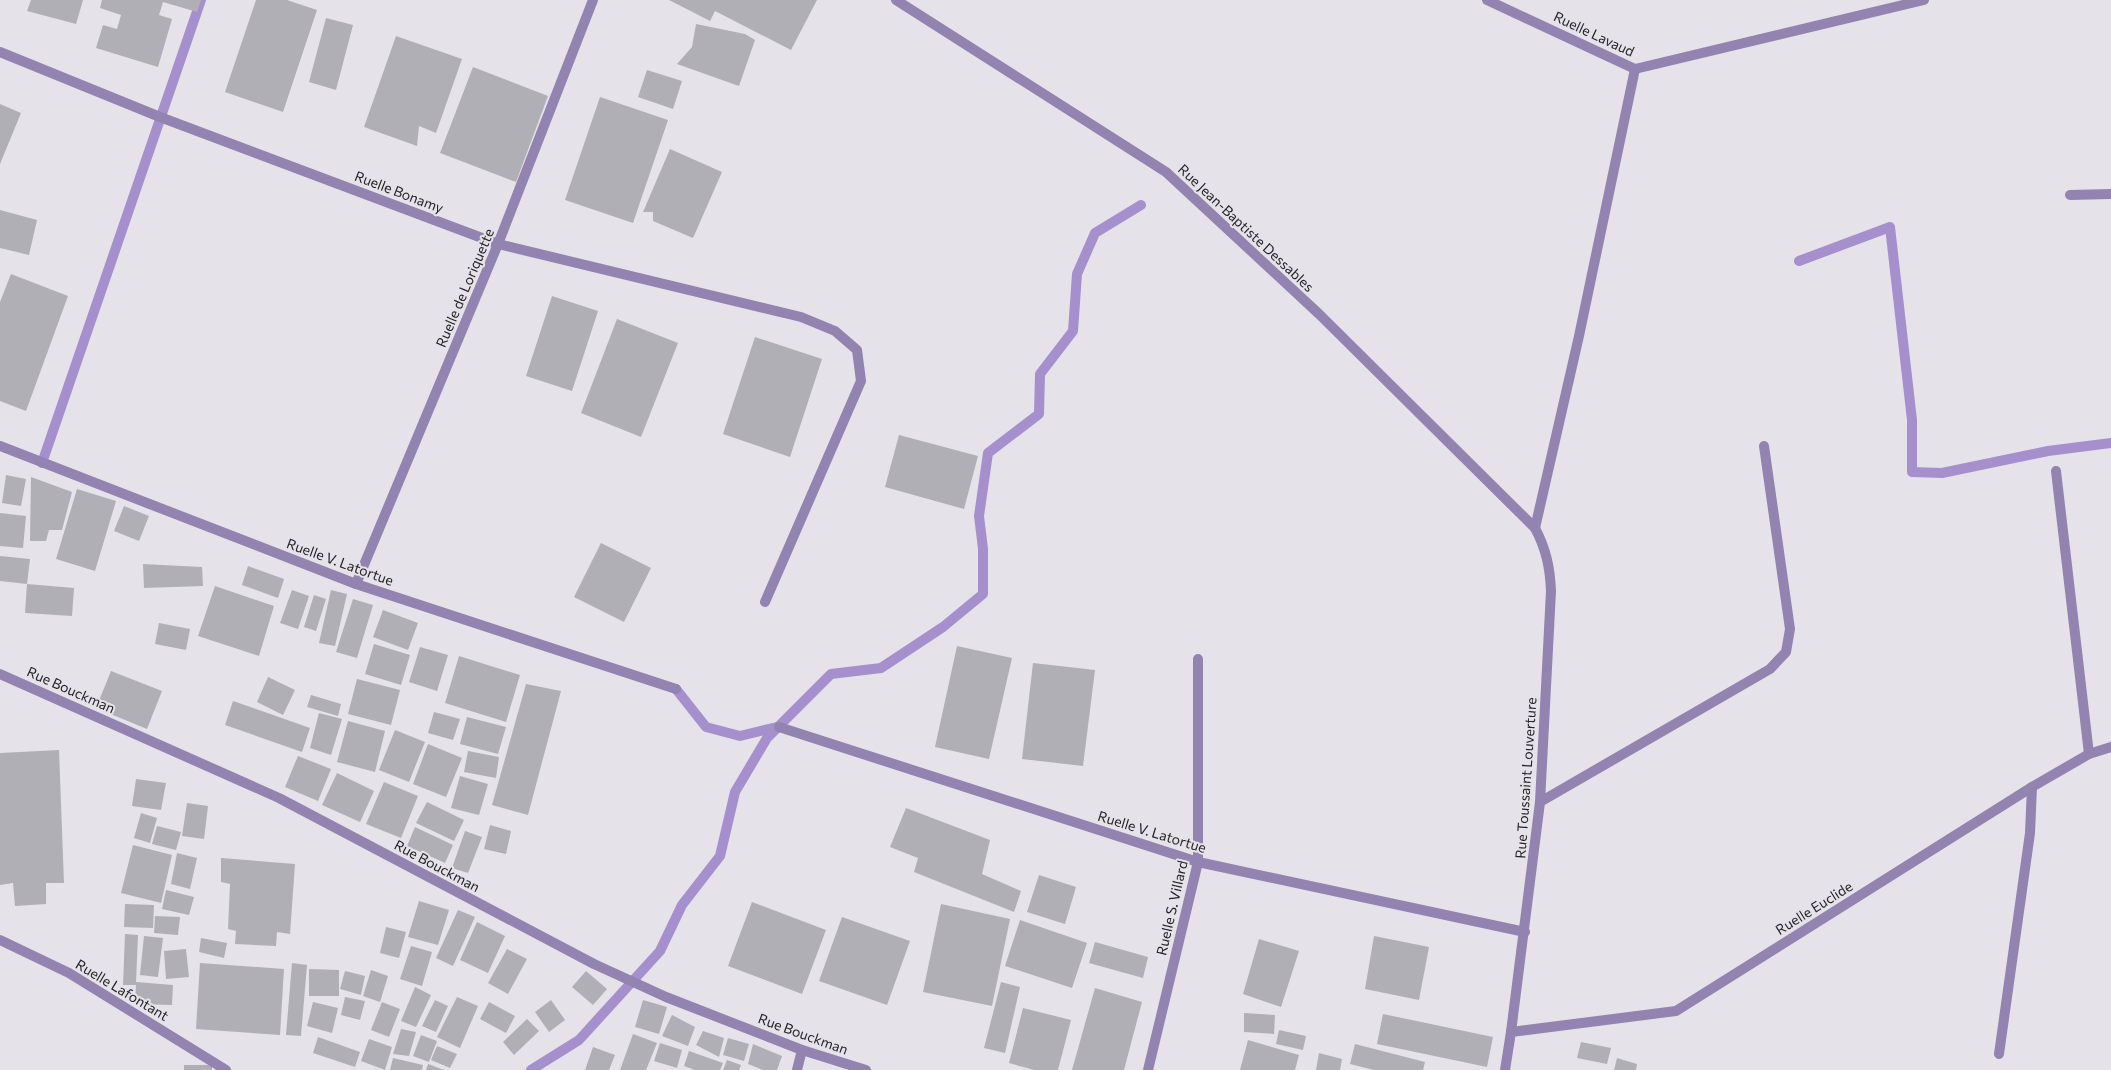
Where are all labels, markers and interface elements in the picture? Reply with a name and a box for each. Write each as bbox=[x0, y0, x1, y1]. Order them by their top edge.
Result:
street label: Ruelle Lavaud bbox=[1551, 7, 1637, 60]
street label: Rue Jean-Baptiste Dessables bbox=[1175, 160, 1318, 295]
street label: Ruelle Bonamy bbox=[352, 167, 446, 216]
street label: Ruelle de Loriquette bbox=[432, 226, 497, 350]
street label: Ruelle V. Latortue bbox=[284, 534, 396, 589]
street label: Rue Bouckman bbox=[25, 663, 118, 717]
street label: Rue Toussaint Louverture bbox=[1511, 697, 1540, 859]
street label: Ruelle V. Latortue bbox=[1096, 807, 1208, 856]
street label: Rue Bouckman bbox=[392, 836, 483, 895]
street label: Ruelle S. Villard bbox=[1152, 859, 1191, 957]
street label: Ruelle Euclide bbox=[1772, 877, 1855, 938]
street label: Ruelle Lafontant bbox=[73, 955, 172, 1024]
street label: Rue Bouckman bbox=[756, 1009, 850, 1058]

